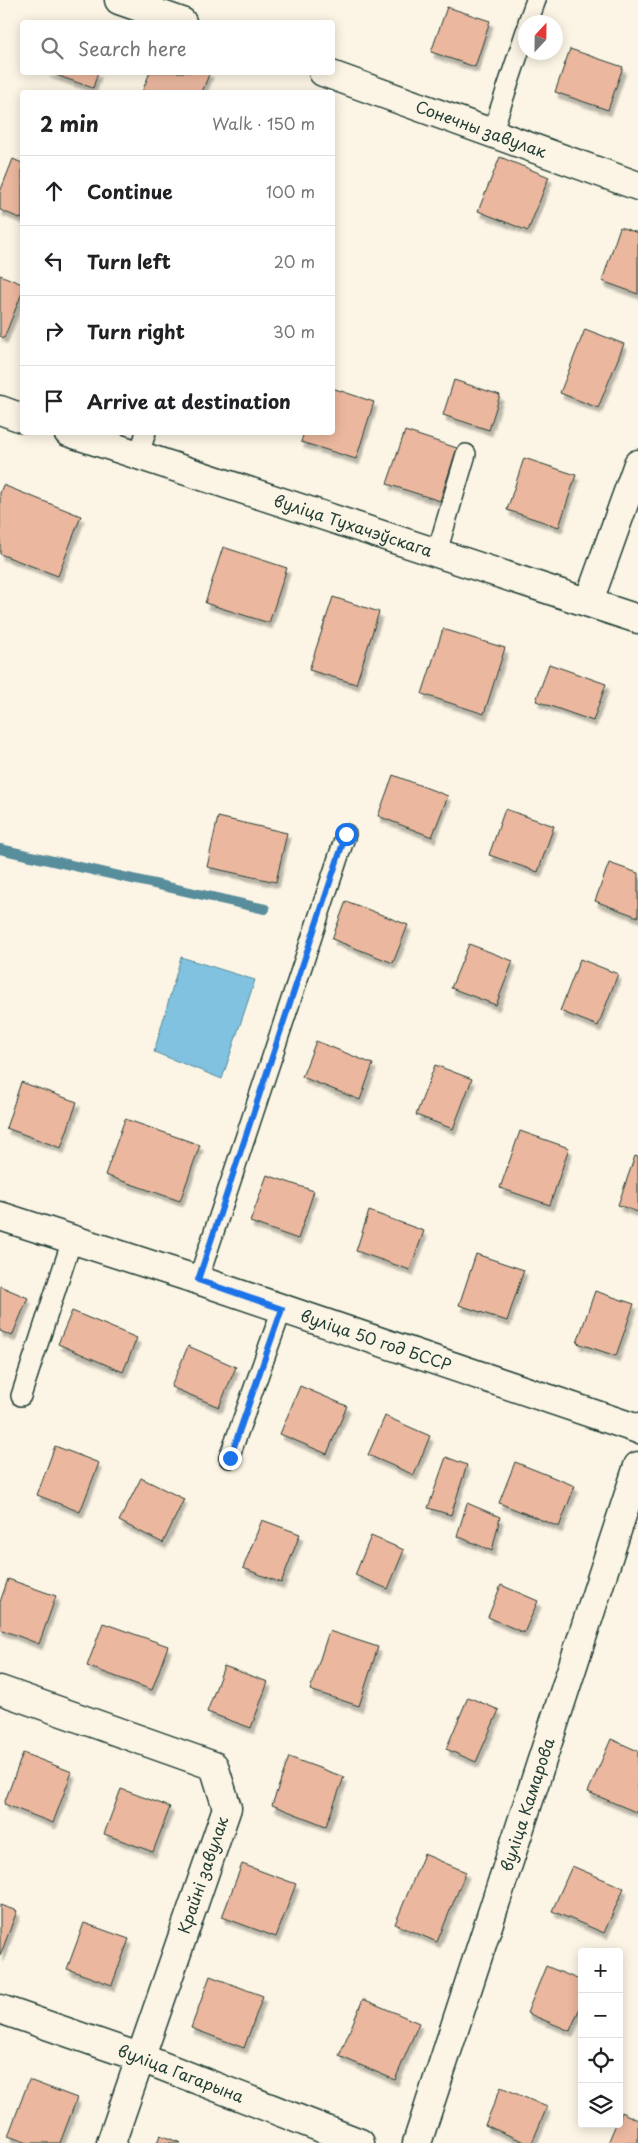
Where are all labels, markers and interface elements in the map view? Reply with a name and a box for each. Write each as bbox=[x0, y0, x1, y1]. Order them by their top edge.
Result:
north arrow bbox=[518, 15, 563, 60]
search box bbox=[20, 20, 335, 75]
icon: search bbox=[38, 34, 66, 62]
text: Search here bbox=[78, 34, 187, 62]
street label: Сонечны завулак bbox=[412, 94, 551, 163]
text: 2 min bbox=[40, 107, 99, 139]
text: Walk · 150 m bbox=[212, 111, 315, 135]
icon: ahead bbox=[40, 177, 68, 205]
text: Continue bbox=[87, 177, 173, 205]
text: 100 m bbox=[266, 179, 315, 203]
icon: left bbox=[40, 247, 68, 275]
text: Turn left bbox=[87, 247, 171, 275]
text: 20 m bbox=[274, 249, 315, 273]
icon: right bbox=[40, 317, 68, 345]
text: Turn right bbox=[87, 317, 185, 345]
text: 30 m bbox=[273, 319, 315, 343]
icon: arrive bbox=[40, 387, 68, 415]
text: Arrive at destination bbox=[87, 387, 291, 415]
street label: вуліца Тухачэўскага bbox=[271, 487, 436, 562]
route start bbox=[335, 823, 358, 846]
street label: вуліца 50 год БССР bbox=[298, 1303, 455, 1376]
route end bbox=[219, 1447, 242, 1470]
street label: вуліца Камарова bbox=[494, 1734, 560, 1874]
street label: Крайні завулак bbox=[171, 1812, 234, 1937]
map controls bbox=[578, 1948, 623, 2128]
button: + bbox=[578, 1948, 623, 1993]
button: − bbox=[578, 1993, 623, 2038]
street label: вуліца Гагарына bbox=[115, 2038, 248, 2108]
button: locate bbox=[578, 2038, 623, 2083]
button: layers bbox=[578, 2083, 623, 2128]

